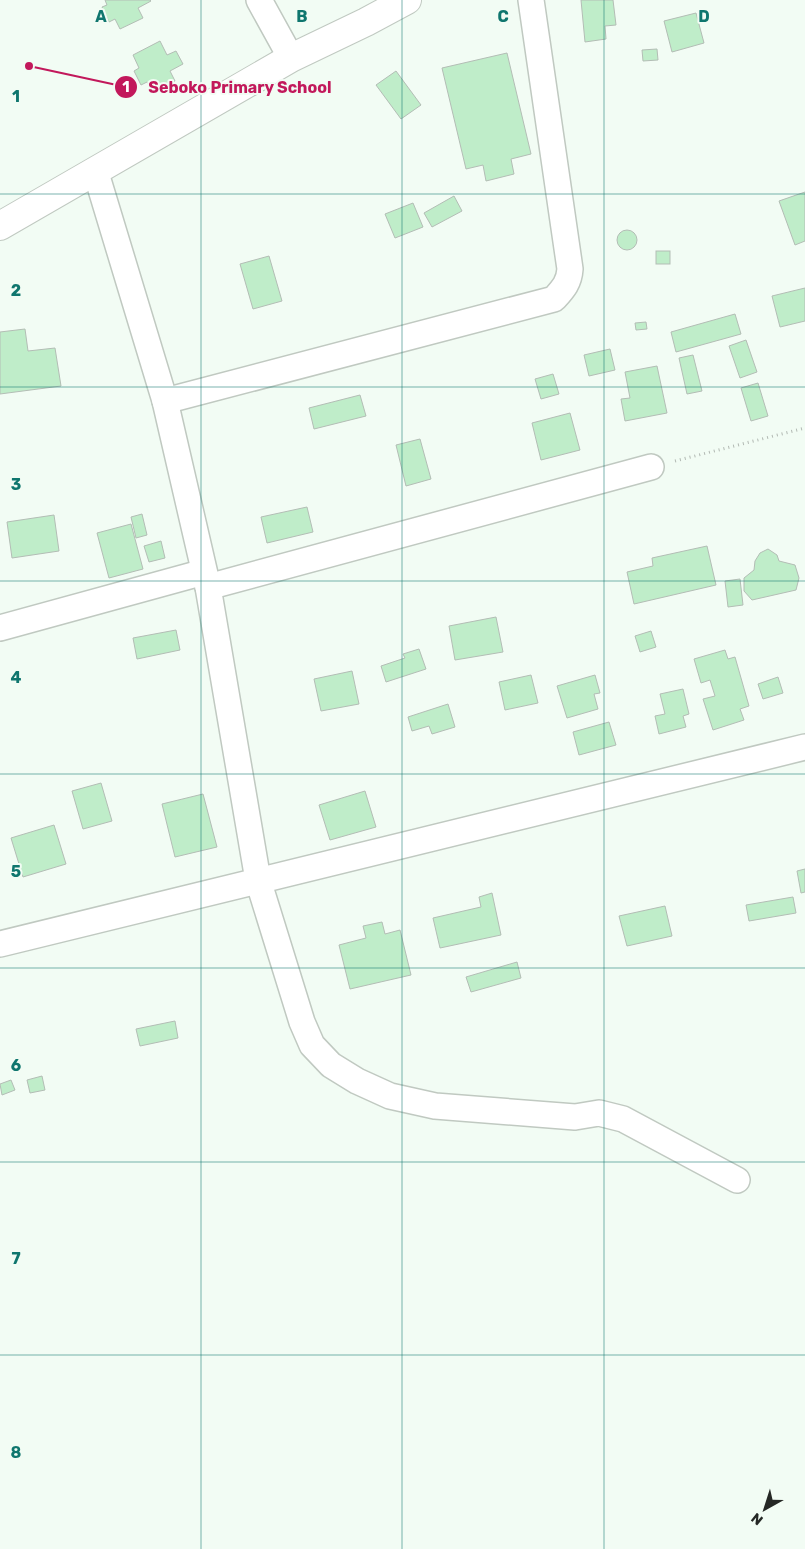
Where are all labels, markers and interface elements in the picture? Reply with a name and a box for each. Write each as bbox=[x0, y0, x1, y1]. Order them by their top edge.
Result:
text: A bbox=[95, 7, 107, 26]
text: B bbox=[296, 7, 308, 26]
text: C bbox=[497, 7, 509, 26]
text: D bbox=[698, 7, 710, 26]
callout: Seboko Primary School bbox=[113, 71, 342, 102]
text: 1 bbox=[122, 78, 130, 96]
text: Seboko Primary School bbox=[148, 78, 332, 97]
text: 1 bbox=[12, 87, 20, 106]
text: 2 bbox=[11, 281, 21, 300]
text: 3 bbox=[11, 475, 21, 494]
text: 4 bbox=[11, 668, 22, 687]
text: 5 bbox=[11, 862, 21, 881]
text: 6 bbox=[11, 1056, 21, 1075]
text: 7 bbox=[11, 1249, 21, 1268]
text: 8 bbox=[11, 1443, 22, 1462]
north arrow bbox=[740, 1484, 790, 1534]
text: N bbox=[748, 1509, 766, 1528]

